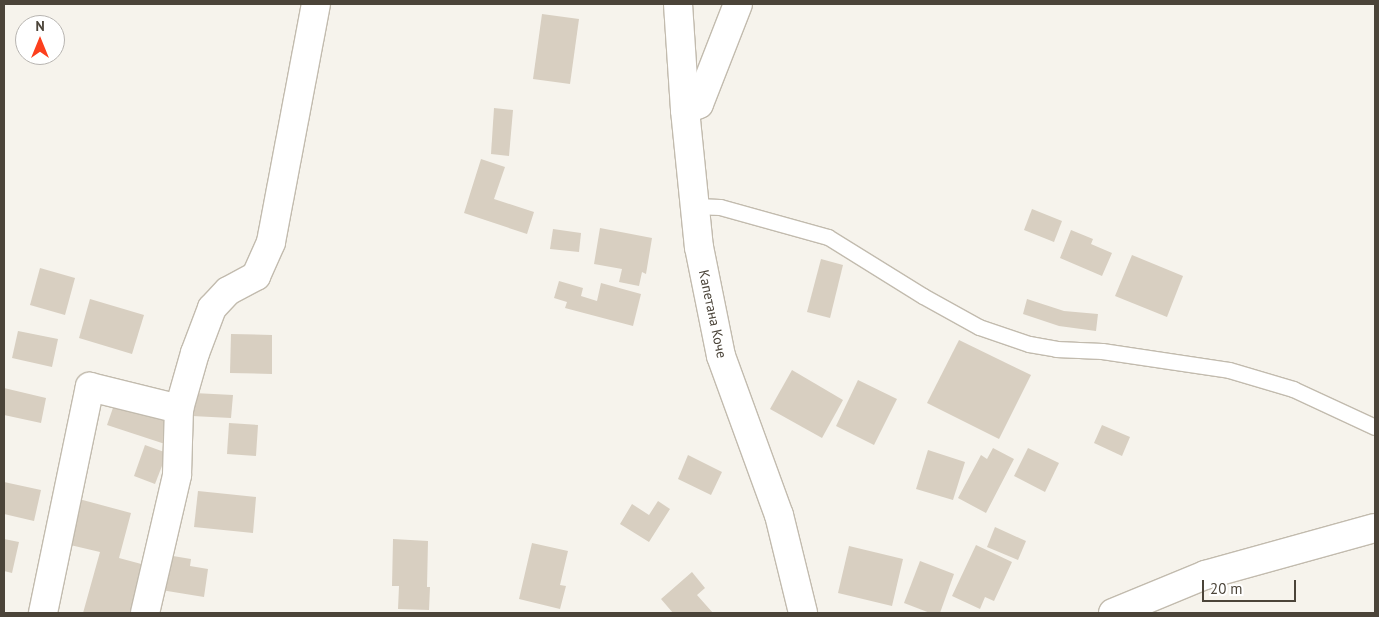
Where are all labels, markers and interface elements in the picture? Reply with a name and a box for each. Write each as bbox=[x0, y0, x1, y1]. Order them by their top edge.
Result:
north arrow bbox=[15, 15, 65, 65]
text: N bbox=[35, 17, 45, 35]
street label: Капетана Коче bbox=[695, 268, 731, 360]
scale bar bbox=[1204, 570, 1298, 602]
text: 20 m bbox=[1210, 579, 1243, 598]

